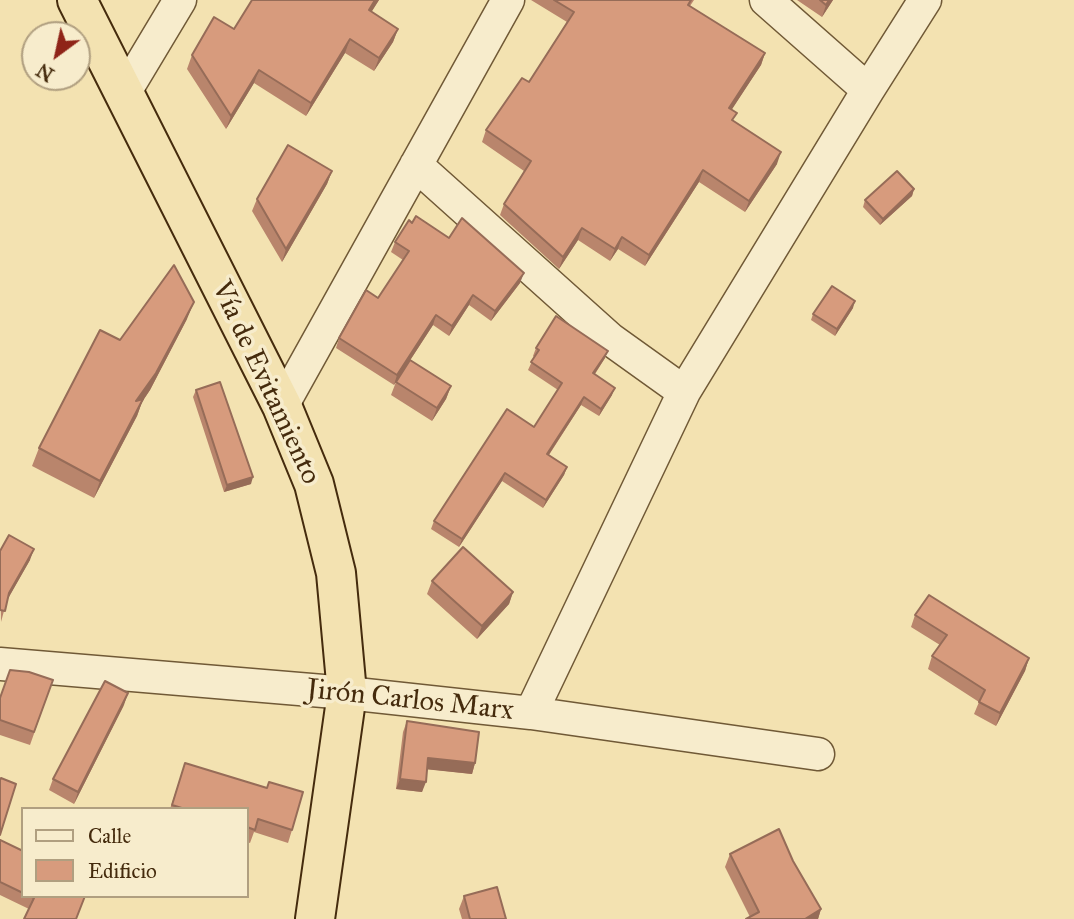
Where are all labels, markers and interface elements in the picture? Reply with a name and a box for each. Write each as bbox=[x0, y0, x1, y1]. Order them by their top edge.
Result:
north arrow bbox=[21, 21, 91, 91]
text: N bbox=[32, 58, 58, 86]
street label: Vía de Evitamiento bbox=[203, 276, 327, 490]
street label: Jirón Carlos Marx bbox=[305, 673, 515, 729]
legend bbox=[21, 807, 248, 898]
text: Calle bbox=[88, 823, 131, 849]
text: Edificio bbox=[88, 858, 157, 884]

